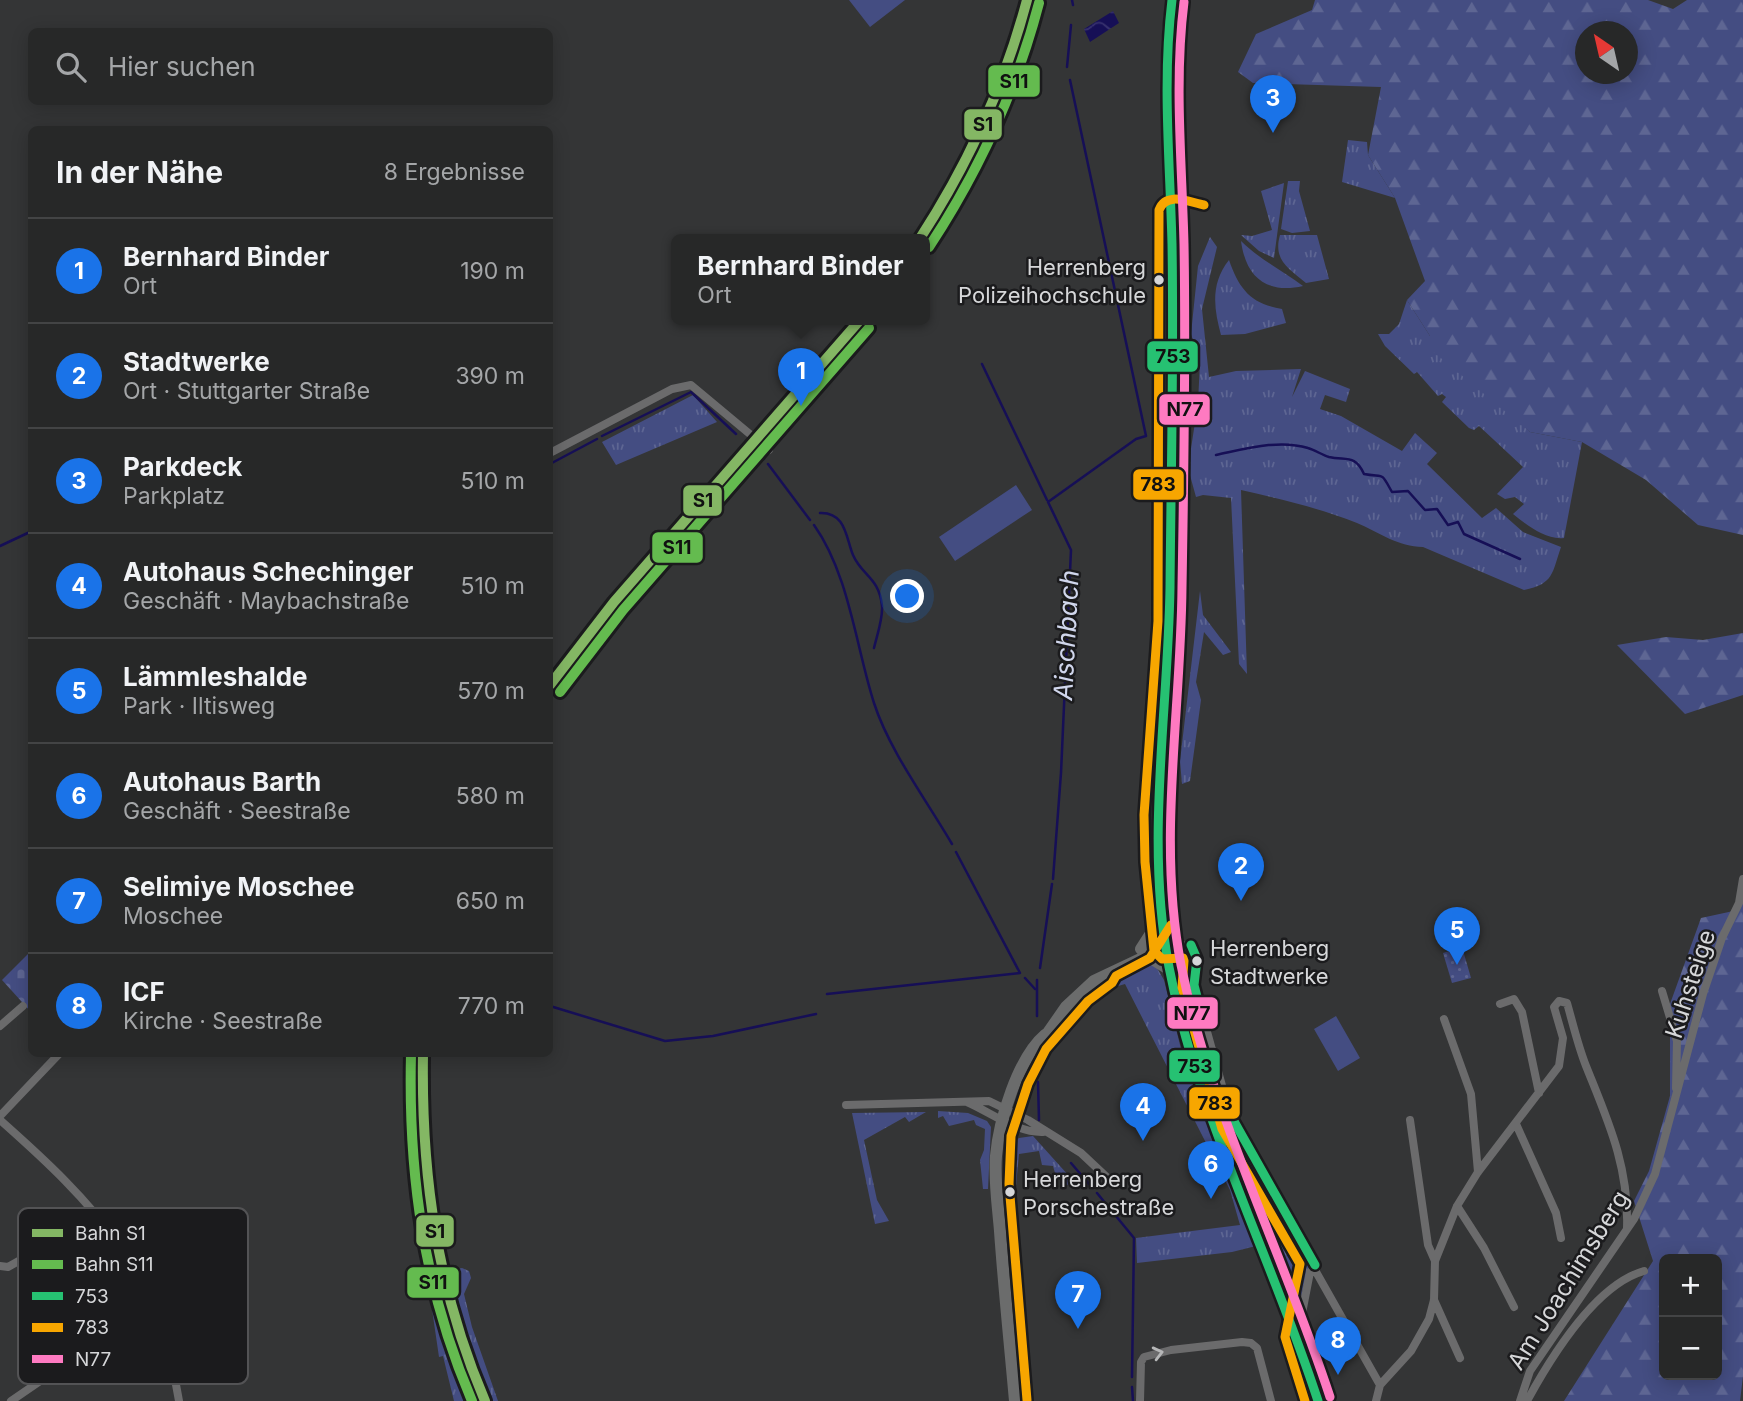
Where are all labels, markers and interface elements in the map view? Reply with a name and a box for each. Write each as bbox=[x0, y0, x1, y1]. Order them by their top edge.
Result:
north arrow bbox=[1575, 21, 1638, 84]
search box bbox=[28, 28, 553, 105]
icon: search bbox=[52, 48, 90, 86]
text: Hier suchen bbox=[108, 51, 256, 82]
line badge: S11 bbox=[987, 64, 1041, 98]
text: S11 bbox=[1000, 70, 1028, 93]
pin: 3 bbox=[1250, 75, 1296, 133]
line badge: S1 bbox=[963, 108, 1003, 141]
text: S1 bbox=[973, 113, 993, 136]
text: In der Nähe bbox=[56, 154, 223, 190]
text: 8 Ergebnisse bbox=[384, 158, 525, 186]
popup bbox=[671, 234, 930, 325]
text: Bernhard Binder bbox=[123, 241, 329, 272]
text: Bernhard Binder bbox=[697, 250, 904, 281]
place label: Herrenberg Polizeihochschule bbox=[958, 254, 1146, 308]
text: 1 bbox=[74, 257, 84, 285]
text: 190 m bbox=[460, 257, 525, 285]
text: Ort bbox=[123, 272, 157, 300]
marker: Herrenberg Polizeihochschule bbox=[1152, 273, 1166, 287]
text: Ort bbox=[697, 281, 731, 309]
line badge: 753 bbox=[1146, 340, 1199, 373]
text: 753 bbox=[1155, 345, 1191, 368]
text: Stadtwerke bbox=[123, 346, 270, 377]
pin: 1 bbox=[778, 348, 824, 406]
text: 2 bbox=[72, 362, 86, 390]
text: 390 m bbox=[455, 362, 525, 390]
text: Ort · Stuttgarter Straße bbox=[123, 377, 370, 405]
line badge: N77 bbox=[1158, 393, 1211, 426]
text: N77 bbox=[1167, 398, 1203, 421]
text: Parkdeck bbox=[123, 451, 242, 482]
text: 3 bbox=[72, 467, 86, 495]
text: 510 m bbox=[461, 467, 525, 495]
line badge: 783 bbox=[1132, 468, 1185, 501]
text: 783 bbox=[1140, 473, 1176, 496]
text: Parkplatz bbox=[123, 482, 225, 510]
line badge: S1 bbox=[682, 484, 723, 517]
text: S1 bbox=[693, 489, 713, 512]
line badge: S11 bbox=[651, 531, 704, 564]
text: S11 bbox=[663, 536, 691, 559]
text: Autohaus Schechinger bbox=[123, 556, 413, 587]
water label: Aischbach bbox=[1047, 569, 1085, 702]
text: 4 bbox=[71, 572, 87, 600]
text: 510 m bbox=[461, 572, 525, 600]
your location bbox=[890, 579, 924, 613]
text: Geschäft · Maybachstraße bbox=[123, 587, 409, 615]
text: Lämmleshalde bbox=[123, 661, 308, 692]
text: 5 bbox=[72, 677, 86, 705]
text: 570 m bbox=[457, 677, 525, 705]
text: Park · Iltisweg bbox=[123, 692, 275, 720]
text: Autohaus Barth bbox=[123, 766, 321, 797]
text: 6 bbox=[72, 782, 86, 810]
text: 580 m bbox=[456, 782, 525, 810]
text: Geschäft · Seestraße bbox=[123, 797, 351, 825]
pin: 2 bbox=[1218, 843, 1264, 901]
text: Selimiye Moschee bbox=[123, 871, 354, 902]
text: 7 bbox=[72, 887, 86, 915]
text: 650 m bbox=[456, 887, 525, 915]
text: Moschee bbox=[123, 902, 223, 930]
pin: 5 bbox=[1434, 907, 1480, 965]
street label: Kuhsteige bbox=[1659, 926, 1721, 1042]
place label: Herrenberg Stadtwerke bbox=[1210, 935, 1329, 989]
marker: Herrenberg Stadtwerke bbox=[1190, 954, 1204, 968]
text: ICF bbox=[123, 976, 165, 1007]
text: 8 bbox=[72, 992, 86, 1020]
text: 770 m bbox=[458, 992, 525, 1020]
line badge: N77 bbox=[1166, 996, 1219, 1030]
text: N77 bbox=[1174, 1002, 1210, 1025]
text: Kirche · Seestraße bbox=[123, 1007, 323, 1035]
line badge: 753 bbox=[1168, 1049, 1221, 1083]
text: 753 bbox=[1177, 1055, 1213, 1078]
pin: 4 bbox=[1120, 1083, 1166, 1141]
line badge: 783 bbox=[1188, 1086, 1241, 1120]
text: 783 bbox=[1197, 1092, 1233, 1115]
pin: 6 bbox=[1188, 1141, 1234, 1199]
place label: Herrenberg Porschestraße bbox=[1023, 1166, 1174, 1220]
marker: Herrenberg Porschestraße bbox=[1003, 1185, 1017, 1199]
street label: Am Joachimsberg bbox=[1501, 1185, 1635, 1375]
legend bbox=[18, 1208, 248, 1384]
line badge: S1 bbox=[415, 1214, 455, 1248]
text: S1 bbox=[425, 1220, 445, 1243]
text: Bahn S1 bbox=[75, 1222, 146, 1245]
text: Bahn S11 bbox=[75, 1253, 154, 1276]
map controls bbox=[1659, 1254, 1722, 1380]
button: + bbox=[1659, 1254, 1722, 1317]
line badge: S11 bbox=[406, 1266, 460, 1299]
text: S11 bbox=[419, 1271, 447, 1294]
pin: 7 bbox=[1055, 1271, 1101, 1329]
text: 753 bbox=[75, 1285, 109, 1308]
text: 783 bbox=[75, 1316, 109, 1339]
pin: 8 bbox=[1315, 1317, 1361, 1375]
button: − bbox=[1659, 1317, 1722, 1380]
one-way arrow bbox=[1152, 1347, 1164, 1361]
text: N77 bbox=[75, 1348, 111, 1371]

